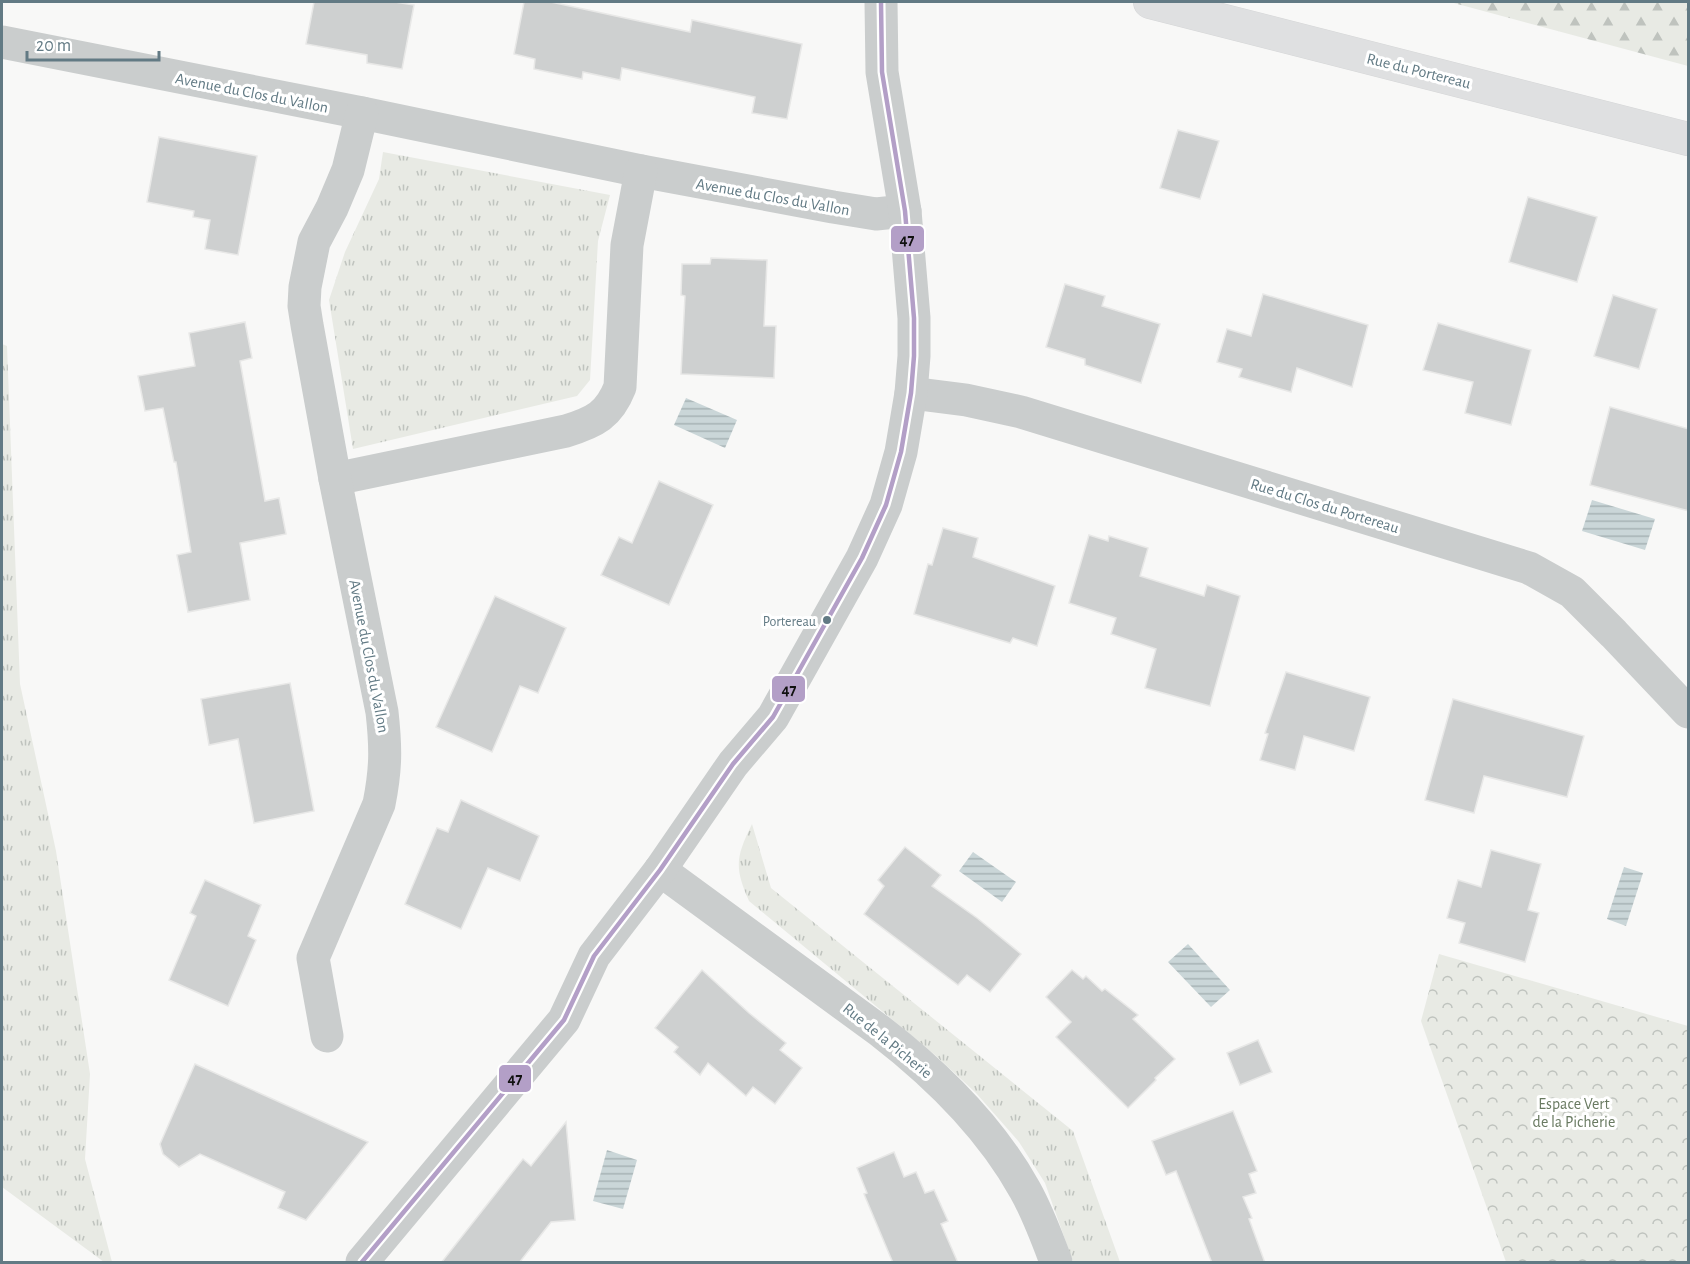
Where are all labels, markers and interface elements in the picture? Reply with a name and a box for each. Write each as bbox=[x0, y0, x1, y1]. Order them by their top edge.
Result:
scale bar bbox=[27, 24, 159, 62]
text: 20 m bbox=[36, 37, 71, 55]
street label: Rue du Portereau bbox=[1365, 50, 1472, 92]
street label: Avenue du Clos du Vallon bbox=[174, 70, 330, 116]
street label: Avenue du Clos du Vallon bbox=[695, 176, 851, 218]
line badge: 47 bbox=[890, 225, 925, 253]
text: 47 bbox=[900, 232, 915, 248]
street label: Rue du Clos du Portereau bbox=[1249, 476, 1401, 536]
street label: Avenue du Clos du Vallon bbox=[346, 578, 392, 734]
marker: Portereau bbox=[821, 614, 833, 626]
place label: Portereau bbox=[763, 615, 816, 629]
line badge: 47 bbox=[771, 675, 806, 703]
text: 47 bbox=[782, 682, 797, 698]
street label: Rue de la Picherie bbox=[840, 1000, 935, 1081]
line badge: 47 bbox=[498, 1064, 532, 1093]
text: 47 bbox=[508, 1071, 523, 1087]
park label: Espace Vert de la Picherie bbox=[1533, 1096, 1615, 1130]

